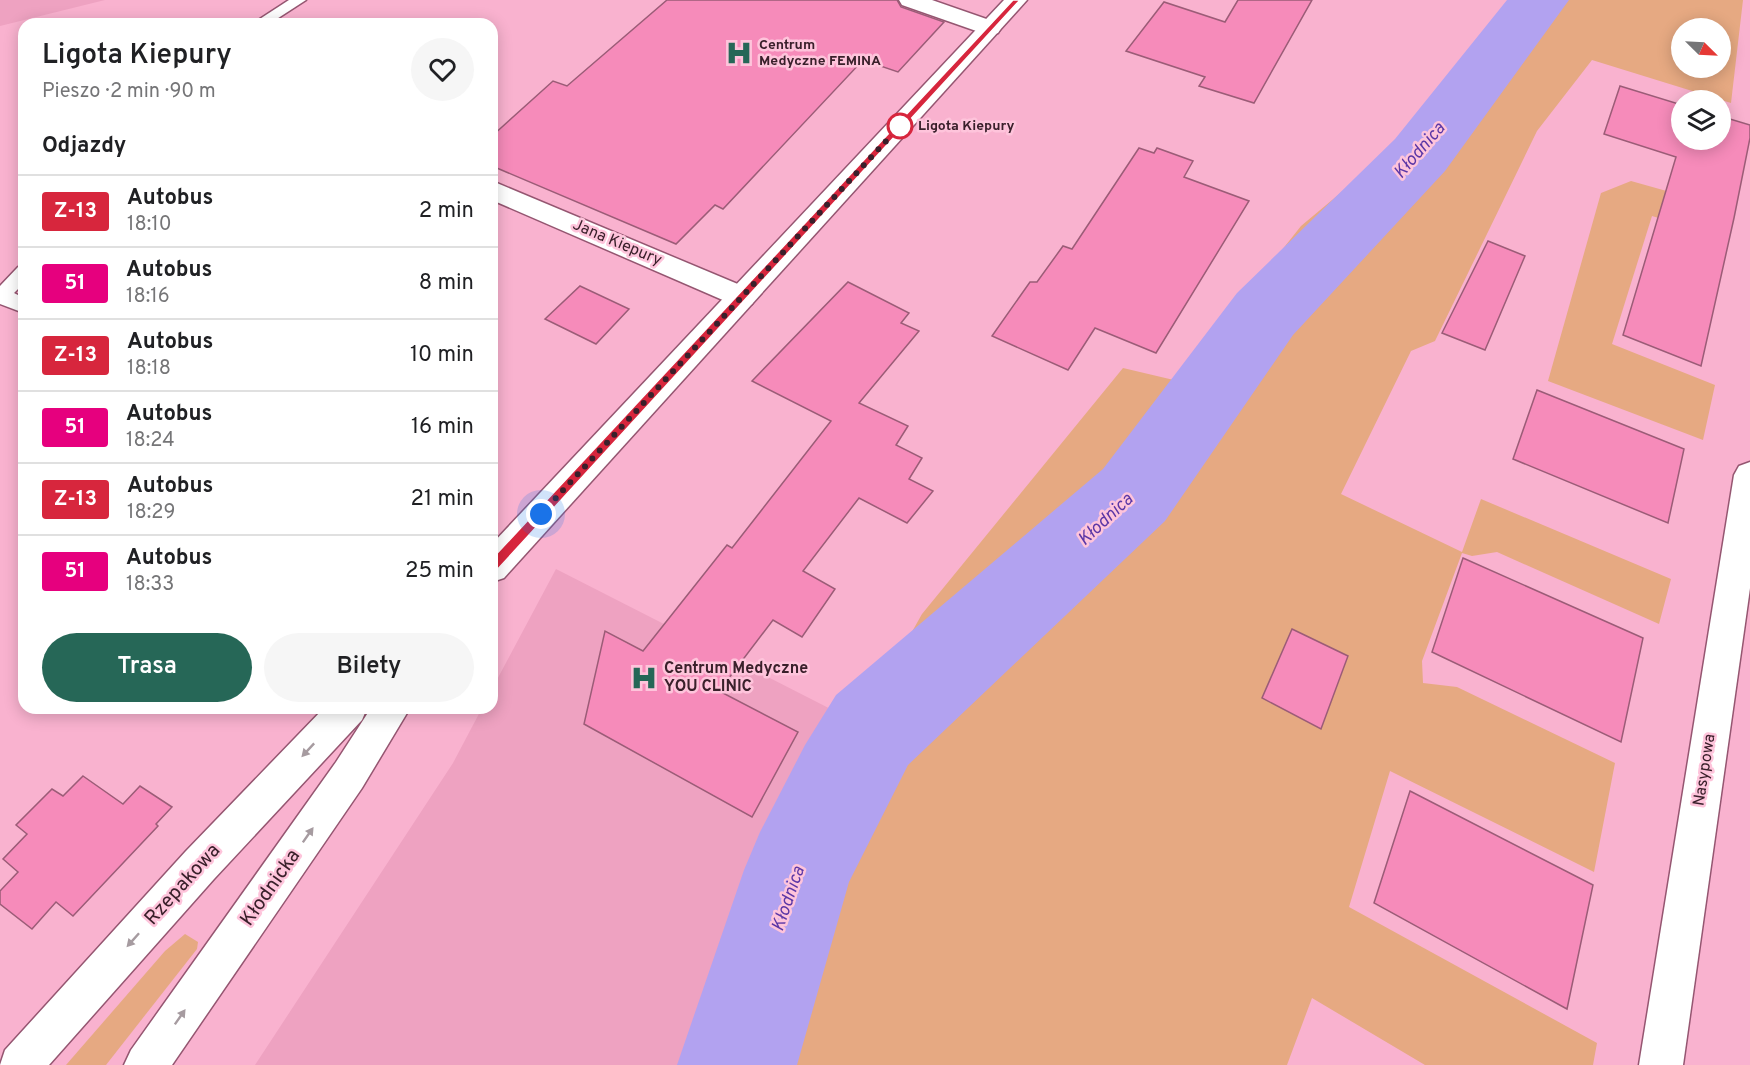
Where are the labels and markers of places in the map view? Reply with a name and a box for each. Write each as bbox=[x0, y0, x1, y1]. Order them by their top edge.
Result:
place label: Centrum Medyczne FEMINA bbox=[759, 37, 881, 70]
hospital icon: Centrum Medyczne FEMINA bbox=[724, 38, 754, 68]
marker: Ligota Kiepury bbox=[887, 113, 913, 139]
place label: Ligota Kiepury bbox=[918, 118, 1014, 135]
place label: Centrum Medyczne YOU CLINIC bbox=[664, 659, 808, 697]
hospital icon: Centrum Medyczne YOU CLINIC bbox=[629, 663, 659, 693]

